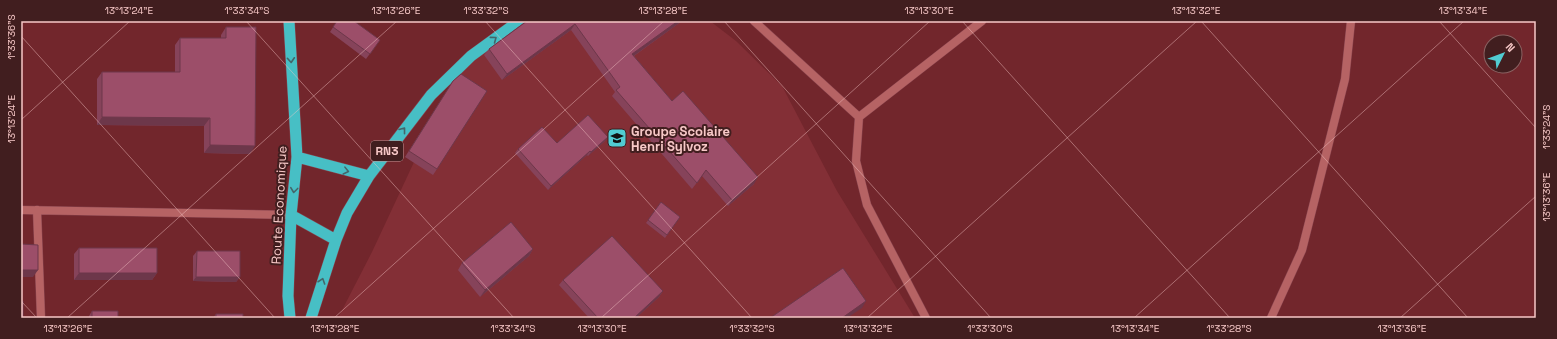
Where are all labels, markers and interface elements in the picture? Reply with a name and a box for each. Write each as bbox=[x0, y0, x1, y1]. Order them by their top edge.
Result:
text: 13°13'24"E bbox=[105, 4, 153, 17]
text: 1°33'34"S bbox=[225, 4, 269, 17]
text: 13°13'26"E bbox=[372, 4, 421, 17]
text: 1°33'32"S bbox=[463, 4, 509, 17]
text: 13°13'28"E bbox=[639, 4, 688, 17]
text: 13°13'30"E bbox=[904, 4, 954, 17]
text: 13°13'32"E bbox=[1172, 4, 1221, 17]
text: 13°13'34"E bbox=[1439, 4, 1488, 17]
text: 1°33'36"S bbox=[5, 14, 18, 60]
north arrow bbox=[1483, 34, 1523, 74]
one-way arrow bbox=[490, 37, 497, 44]
text: N bbox=[1503, 40, 1518, 55]
one-way arrow bbox=[287, 57, 296, 63]
text: 13°13'24"E bbox=[5, 95, 18, 143]
text: 1°33'24"S bbox=[1540, 105, 1553, 149]
place label: Groupe Scolaire Henri Sylvoz bbox=[631, 123, 730, 155]
school or university icon: Groupe Scolaire Henri Sylvoz bbox=[606, 127, 628, 149]
one-way arrow bbox=[398, 128, 405, 135]
road number: RN3 bbox=[371, 141, 403, 161]
street label: Route Economique bbox=[267, 145, 291, 265]
one-way arrow bbox=[342, 166, 349, 175]
text: 13°13'36"E bbox=[1540, 172, 1553, 221]
one-way arrow bbox=[289, 186, 298, 193]
one-way arrow bbox=[318, 277, 326, 284]
text: 13°13'26"E bbox=[44, 322, 93, 335]
text: 13°13'28"E bbox=[311, 322, 360, 335]
text: 1°33'34"S bbox=[491, 322, 535, 335]
text: 13°13'30"E bbox=[577, 322, 627, 335]
text: 1°33'32"S bbox=[729, 322, 775, 335]
text: 13°13'32"E bbox=[844, 322, 893, 335]
text: 1°33'30"S bbox=[967, 322, 1013, 335]
text: 13°13'34"E bbox=[1111, 322, 1160, 335]
text: 1°33'28"S bbox=[1206, 322, 1252, 335]
text: 13°13'36"E bbox=[1378, 322, 1427, 335]

